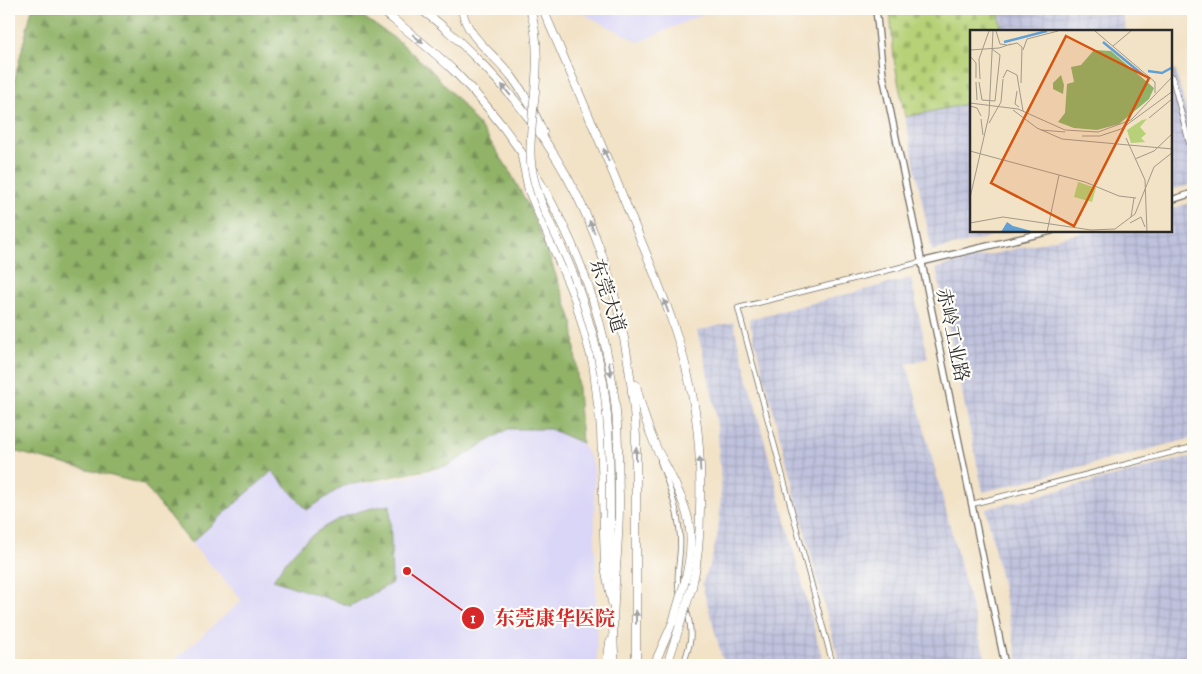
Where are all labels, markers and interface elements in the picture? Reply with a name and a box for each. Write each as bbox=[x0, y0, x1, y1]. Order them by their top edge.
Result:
inset map bbox=[970, 30, 1172, 232]
one-way arrow bbox=[411, 34, 424, 45]
one-way arrow bbox=[500, 84, 511, 97]
one-way arrow bbox=[602, 147, 610, 162]
one-way arrow bbox=[588, 219, 596, 234]
street label: 东莞大道 bbox=[584, 256, 630, 336]
street label: 赤岭工业路 bbox=[931, 286, 973, 384]
one-way arrow bbox=[662, 298, 670, 313]
one-way arrow bbox=[607, 362, 615, 378]
one-way arrow bbox=[632, 446, 640, 462]
one-way arrow bbox=[696, 456, 704, 472]
callout: 东莞康华医院 bbox=[460, 600, 625, 635]
text: 东莞康华医院 bbox=[495, 607, 615, 632]
one-way arrow bbox=[632, 608, 640, 624]
text: 1 bbox=[470, 609, 476, 628]

